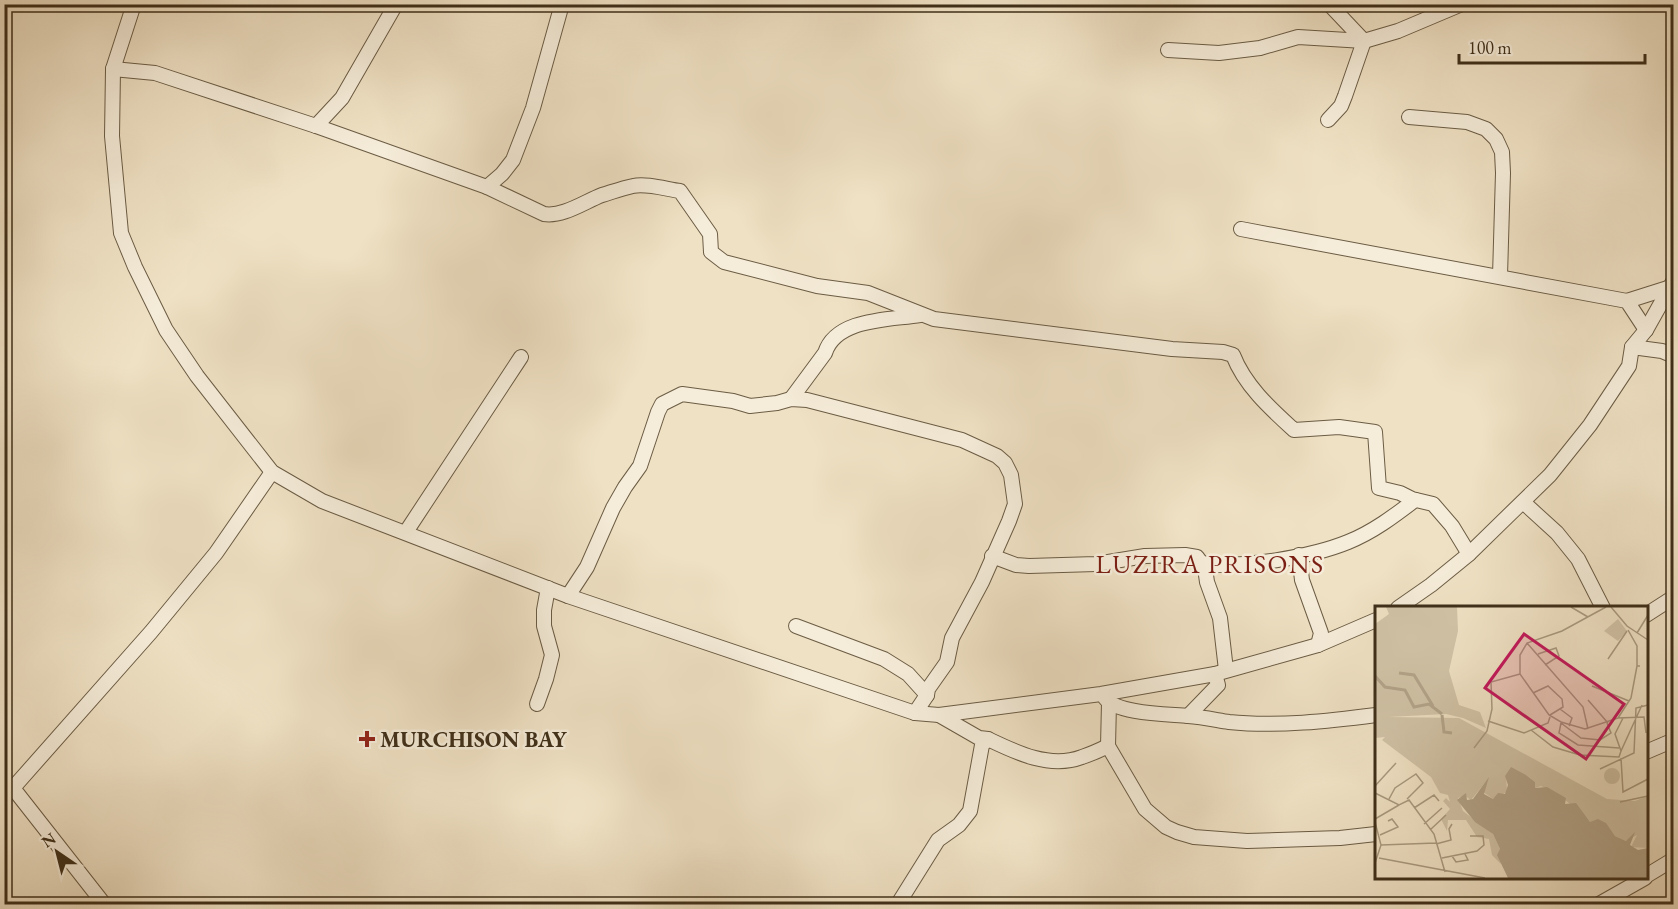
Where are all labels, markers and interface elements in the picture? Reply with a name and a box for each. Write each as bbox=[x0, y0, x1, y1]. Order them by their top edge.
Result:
scale bar bbox=[1459, 27, 1645, 65]
text: 100 m bbox=[1468, 36, 1512, 59]
district label: LUZIRA PRISONS bbox=[1095, 547, 1325, 581]
inset map bbox=[1375, 606, 1648, 879]
place label: MURCHISON BAY bbox=[380, 725, 568, 754]
marker: MURCHISON BAY bbox=[358, 730, 376, 748]
north arrow bbox=[27, 822, 87, 882]
text: N bbox=[37, 828, 60, 852]

